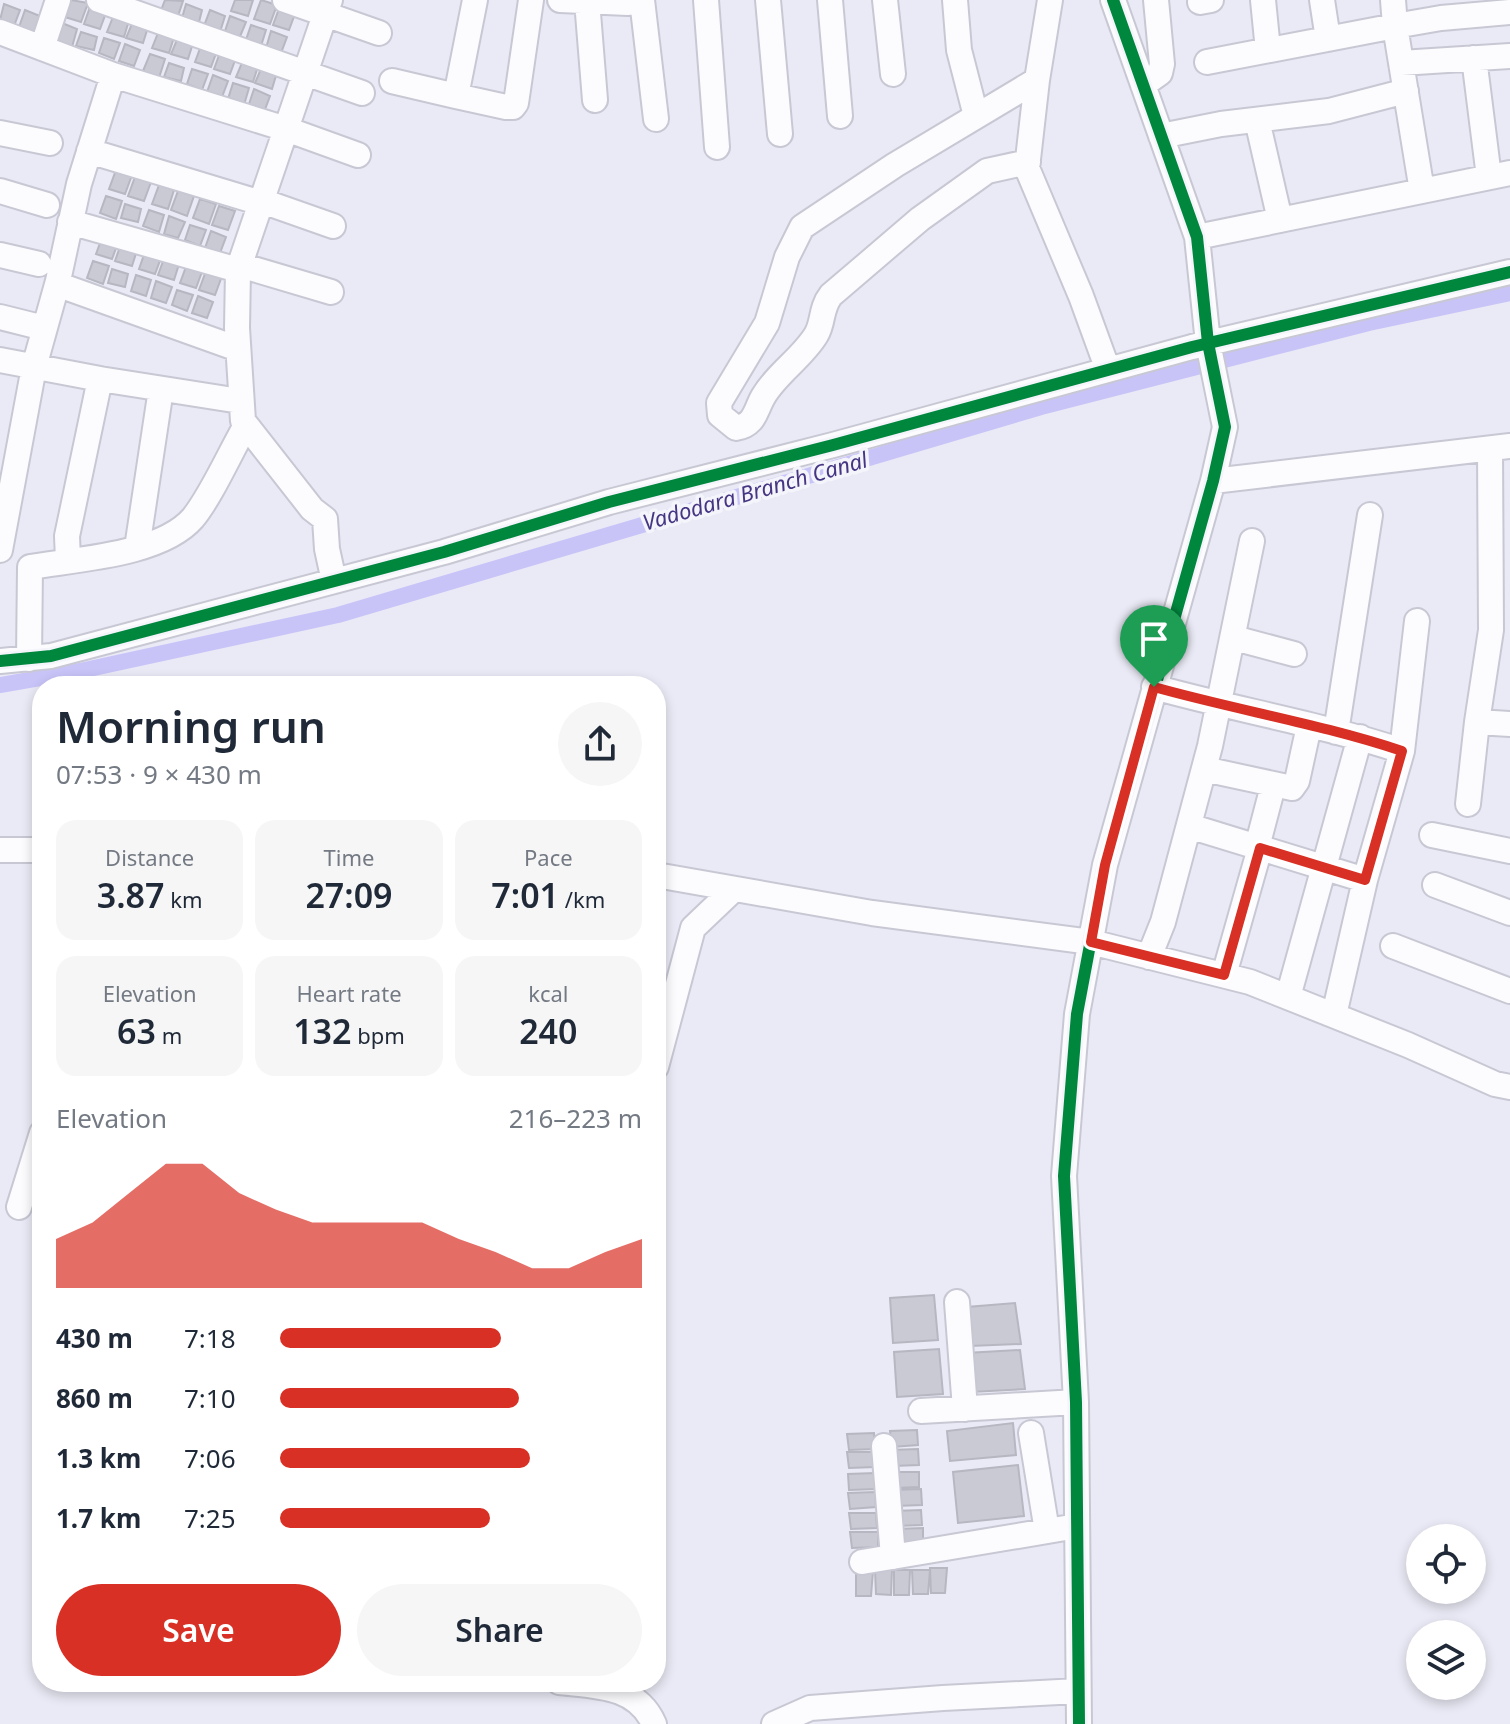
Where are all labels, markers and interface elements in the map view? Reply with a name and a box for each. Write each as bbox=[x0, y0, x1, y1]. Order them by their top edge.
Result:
water label: Vadodara Branch Canal bbox=[639, 443, 872, 537]
pin bbox=[1120, 605, 1188, 687]
icon: arrive bbox=[1132, 617, 1176, 661]
text: Morning run bbox=[56, 696, 326, 756]
button: share bbox=[558, 702, 642, 786]
text: 07:53 · 9 × 430 m bbox=[56, 756, 262, 792]
text: Distance bbox=[105, 842, 194, 872]
text: Time bbox=[324, 842, 374, 872]
text: Pace bbox=[524, 842, 573, 872]
text: 3.87 bbox=[97, 872, 165, 918]
text: 27:09 bbox=[305, 872, 393, 918]
text: 7:01 bbox=[491, 872, 559, 918]
text: km bbox=[165, 884, 203, 914]
text: /km bbox=[559, 884, 605, 914]
text: Elevation bbox=[103, 978, 197, 1008]
text: Heart rate bbox=[296, 978, 402, 1008]
text: kcal bbox=[528, 978, 568, 1008]
text: 63 bbox=[117, 1008, 156, 1054]
text: 132 bbox=[293, 1008, 351, 1054]
text: 240 bbox=[519, 1008, 578, 1054]
text: m bbox=[156, 1020, 182, 1050]
text: bpm bbox=[351, 1020, 405, 1050]
text: Elevation bbox=[56, 1100, 167, 1136]
text: 216–223 m bbox=[509, 1100, 642, 1136]
text: 430 m bbox=[56, 1320, 133, 1356]
text: 7:18 bbox=[184, 1320, 236, 1356]
text: 860 m bbox=[56, 1380, 133, 1416]
text: 7:10 bbox=[184, 1380, 236, 1416]
text: 1.3 km bbox=[56, 1440, 141, 1476]
text: 7:06 bbox=[184, 1440, 236, 1476]
text: 1.7 km bbox=[56, 1500, 141, 1536]
text: 7:25 bbox=[184, 1500, 236, 1536]
map controls bbox=[1406, 1524, 1486, 1700]
button: locate bbox=[1406, 1524, 1486, 1604]
button: Save bbox=[56, 1584, 341, 1676]
button: Share bbox=[357, 1584, 642, 1676]
button: layers bbox=[1406, 1620, 1486, 1700]

